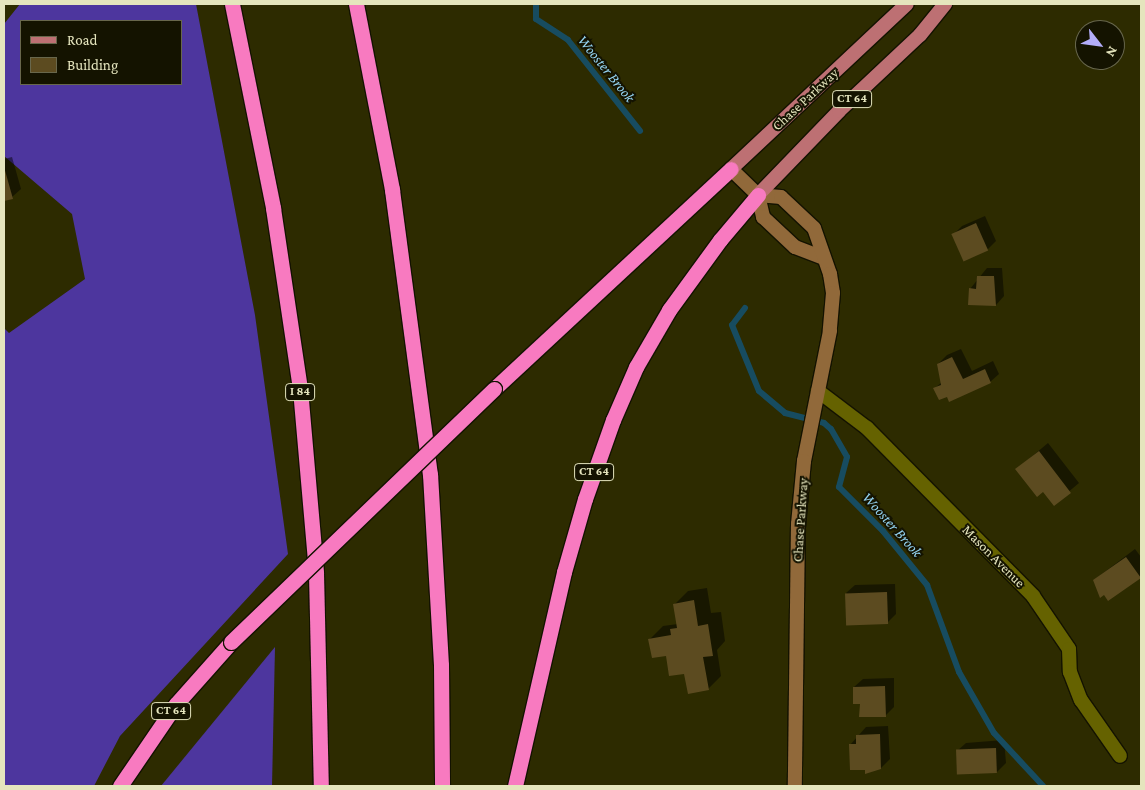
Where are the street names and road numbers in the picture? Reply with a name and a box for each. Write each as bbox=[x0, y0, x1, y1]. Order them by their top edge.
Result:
street label: Chase Parkway bbox=[768, 64, 842, 134]
road number: CT 64 bbox=[832, 90, 872, 108]
road number: I 84 bbox=[285, 382, 315, 402]
road number: CT 64 bbox=[574, 462, 614, 482]
street label: Chase Parkway bbox=[789, 477, 811, 563]
street label: Mason Avenue bbox=[959, 521, 1029, 591]
road number: CT 64 bbox=[151, 701, 191, 720]

